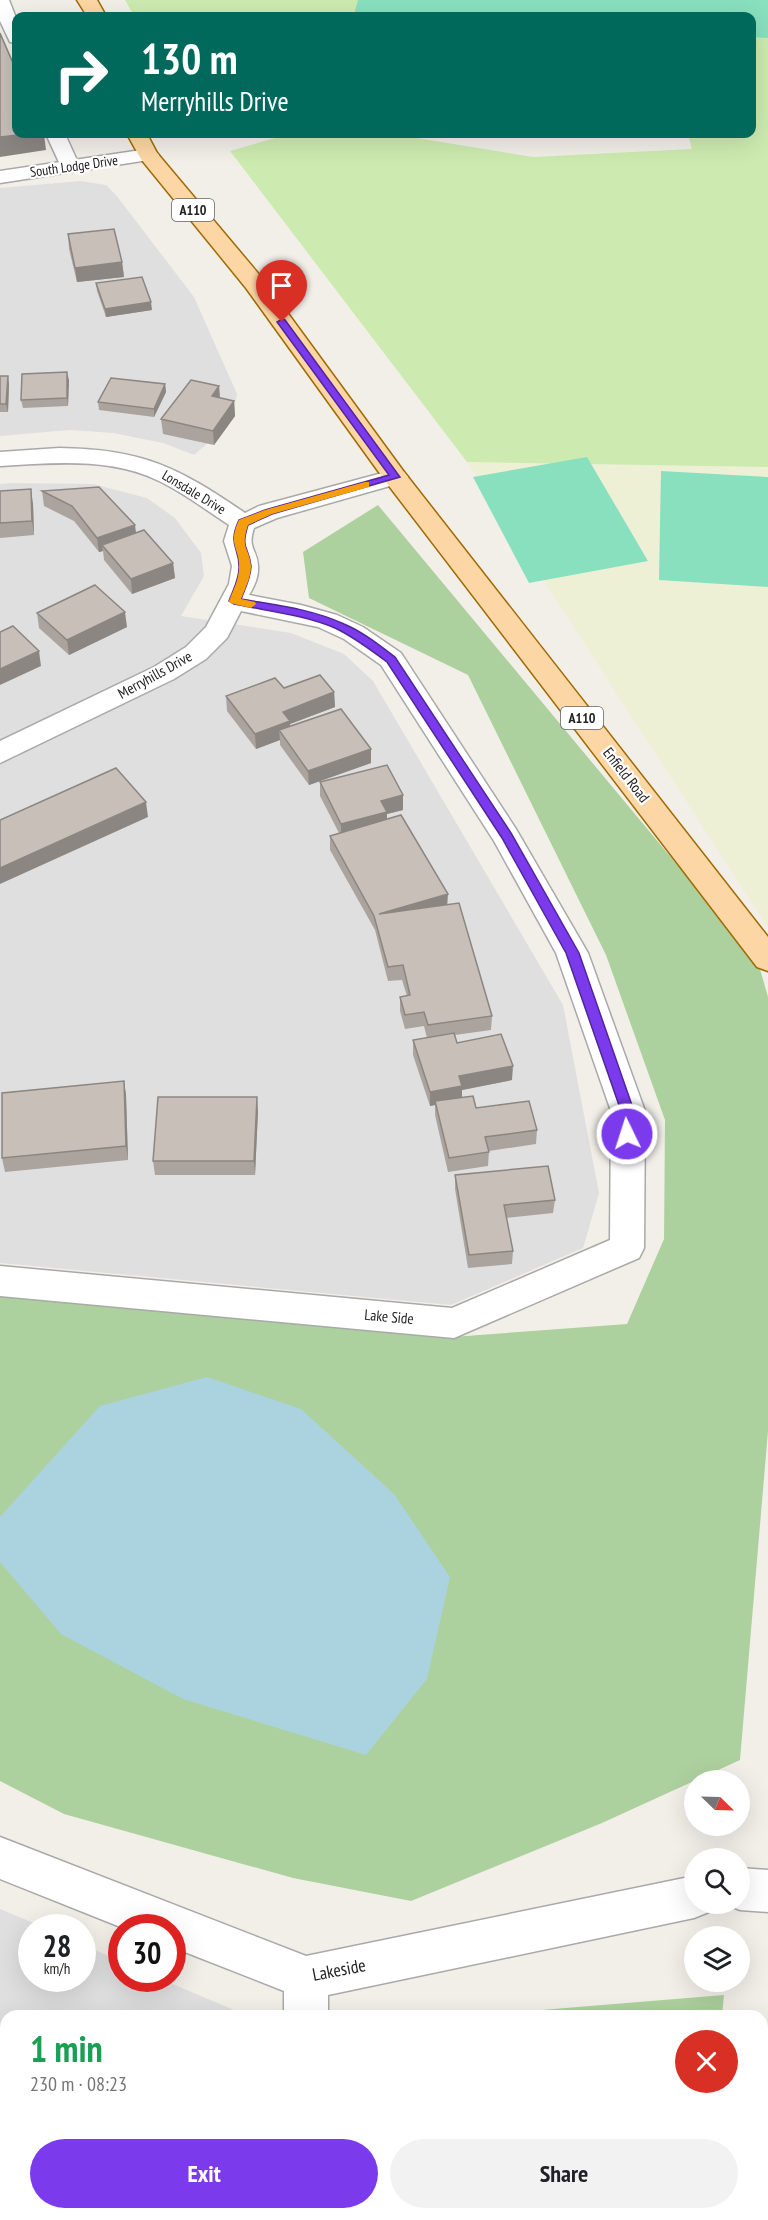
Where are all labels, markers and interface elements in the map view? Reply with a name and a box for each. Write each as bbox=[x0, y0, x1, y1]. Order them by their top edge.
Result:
text: 130 m bbox=[141, 31, 238, 86]
icon: right bbox=[42, 36, 120, 114]
text: Merryhills Drive bbox=[141, 84, 289, 118]
street label: South Lodge Drive bbox=[29, 151, 119, 181]
road number: A110 bbox=[172, 199, 214, 221]
pin bbox=[256, 260, 307, 322]
icon: arrive bbox=[265, 269, 298, 302]
street label: Lonsdale Drive bbox=[159, 466, 229, 518]
street label: Merryhills Drive bbox=[114, 646, 195, 703]
road number: A110 bbox=[561, 707, 603, 729]
street label: Enfield Road bbox=[599, 743, 654, 806]
position arrow bbox=[595, 1102, 659, 1166]
street label: Lake Side bbox=[364, 1305, 414, 1328]
north arrow bbox=[684, 1770, 750, 1836]
map controls bbox=[684, 1770, 750, 1992]
button: search bbox=[684, 1848, 750, 1914]
speed limit sign: 30 bbox=[108, 1914, 186, 1992]
text: 28 bbox=[43, 1926, 71, 1965]
button: layers bbox=[684, 1926, 750, 1992]
street label: Lakeside bbox=[310, 1953, 368, 1986]
text: km/h bbox=[44, 1959, 70, 1978]
text: 1 min bbox=[30, 2025, 103, 2072]
button: close bbox=[675, 2030, 738, 2093]
text: 230 m · 08:23 bbox=[30, 2071, 127, 2097]
button: Exit bbox=[30, 2139, 378, 2208]
button: Share bbox=[390, 2139, 738, 2208]

